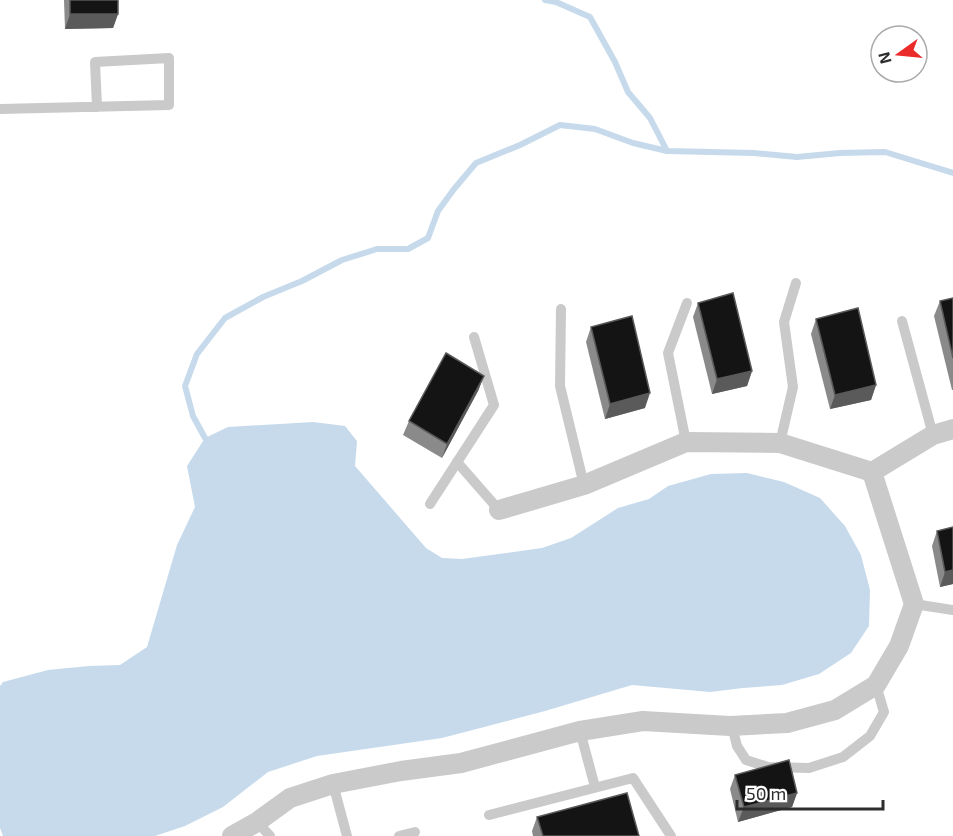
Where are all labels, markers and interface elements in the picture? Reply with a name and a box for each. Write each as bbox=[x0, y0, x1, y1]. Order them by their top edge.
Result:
north arrow bbox=[869, 24, 929, 84]
text: N bbox=[873, 50, 895, 66]
scale bar bbox=[737, 773, 882, 811]
text: 50 m bbox=[746, 782, 786, 804]

